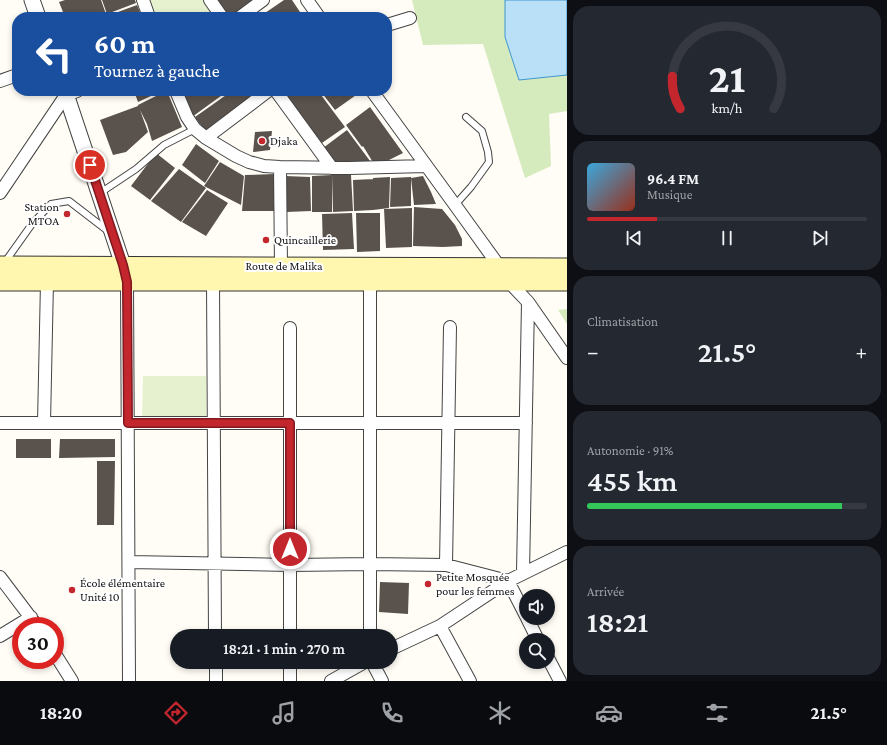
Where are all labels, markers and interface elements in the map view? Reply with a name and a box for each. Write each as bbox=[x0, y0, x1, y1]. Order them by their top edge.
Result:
icon: left bbox=[28, 28, 80, 80]
text: 60 m bbox=[94, 28, 155, 59]
text: 21 bbox=[709, 54, 745, 100]
text: Tournez à gauche bbox=[94, 61, 220, 81]
text: km/h bbox=[712, 99, 743, 115]
place label: Djaka bbox=[270, 134, 298, 148]
marker: Djaka bbox=[257, 136, 267, 146]
pin bbox=[73, 148, 107, 182]
icon: arrive bbox=[79, 154, 101, 176]
text: 96.4 FM bbox=[647, 171, 699, 187]
text: Musique bbox=[647, 187, 692, 202]
place label: Station MTOA bbox=[24, 200, 60, 228]
marker: Station MTOA bbox=[62, 209, 72, 219]
icon: previous bbox=[623, 227, 645, 249]
icon: pause bbox=[716, 227, 738, 249]
icon: next bbox=[809, 227, 831, 249]
place label: Quincaillerie bbox=[274, 233, 336, 247]
marker: Quincaillerie bbox=[261, 235, 271, 245]
street label: Route de Malika bbox=[245, 259, 323, 273]
text: Climatisation bbox=[587, 314, 658, 329]
text: 21.5° bbox=[698, 335, 756, 368]
text: − bbox=[587, 339, 599, 364]
text: + bbox=[855, 339, 867, 364]
text: Autonomie · 91% bbox=[587, 443, 673, 458]
text: 455 km bbox=[587, 464, 677, 497]
position arrow bbox=[269, 528, 311, 570]
place label: Petite Mosquée pour les femmes bbox=[436, 570, 515, 598]
place label: École élémentaire Unité 10 bbox=[80, 576, 165, 604]
marker: Petite Mosquée pour les femmes bbox=[423, 579, 433, 589]
text: Arrivée bbox=[587, 584, 624, 599]
marker: École élémentaire Unité 10 bbox=[67, 585, 77, 595]
map controls bbox=[519, 589, 555, 669]
button: sound bbox=[519, 589, 555, 625]
text: 18:21 bbox=[587, 605, 648, 638]
speed limit sign: 30 bbox=[12, 617, 64, 669]
button: search bbox=[519, 633, 555, 669]
text: 18:21 · 1 min · 270 m bbox=[223, 641, 345, 657]
icon: directions bbox=[162, 699, 190, 727]
icon: music bbox=[270, 699, 298, 727]
icon: phone bbox=[378, 699, 406, 727]
icon: climate bbox=[486, 699, 514, 727]
icon: car bbox=[595, 699, 623, 727]
icon: filters bbox=[703, 699, 731, 727]
text: 18:20 bbox=[40, 703, 82, 723]
text: 21.5° bbox=[811, 703, 847, 723]

